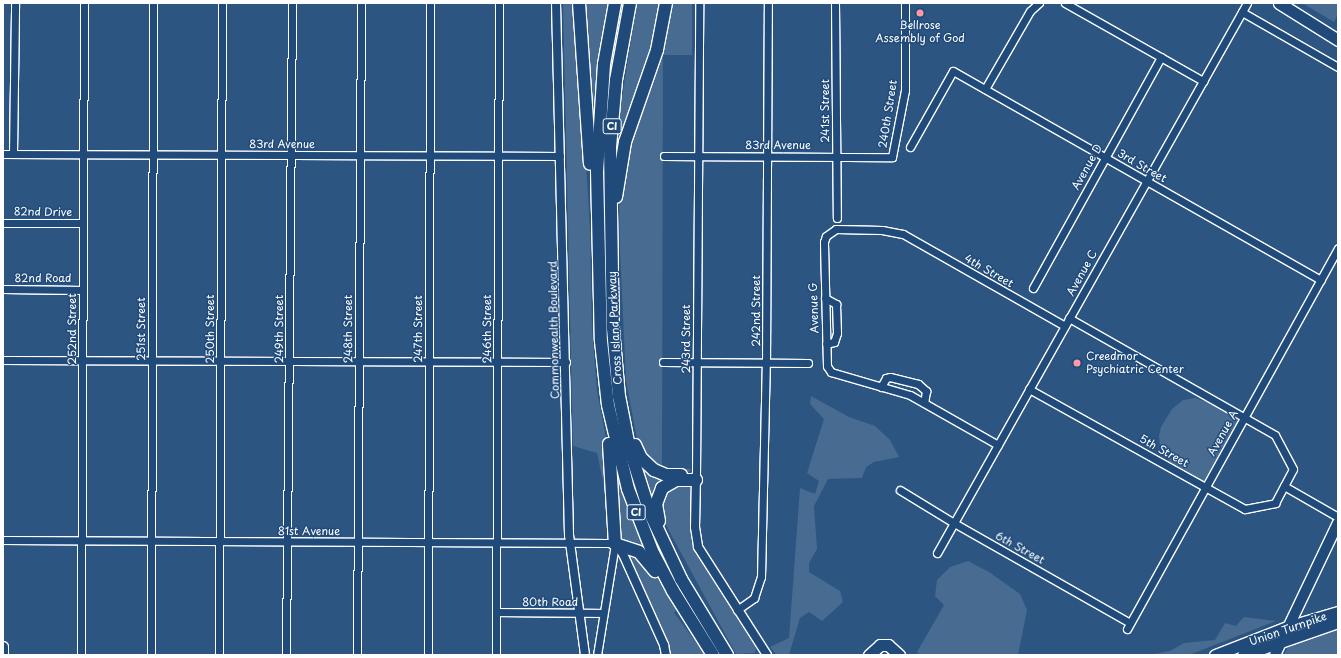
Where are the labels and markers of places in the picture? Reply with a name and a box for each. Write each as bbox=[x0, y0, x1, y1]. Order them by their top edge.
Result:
marker: Bellrose Assembly of God bbox=[915, 8, 925, 18]
place label: Bellrose Assembly of God bbox=[875, 19, 965, 45]
place label: Creedmor Psychiatric Center bbox=[1086, 350, 1184, 376]
marker: Creedmor Psychiatric Center bbox=[1071, 357, 1083, 369]

